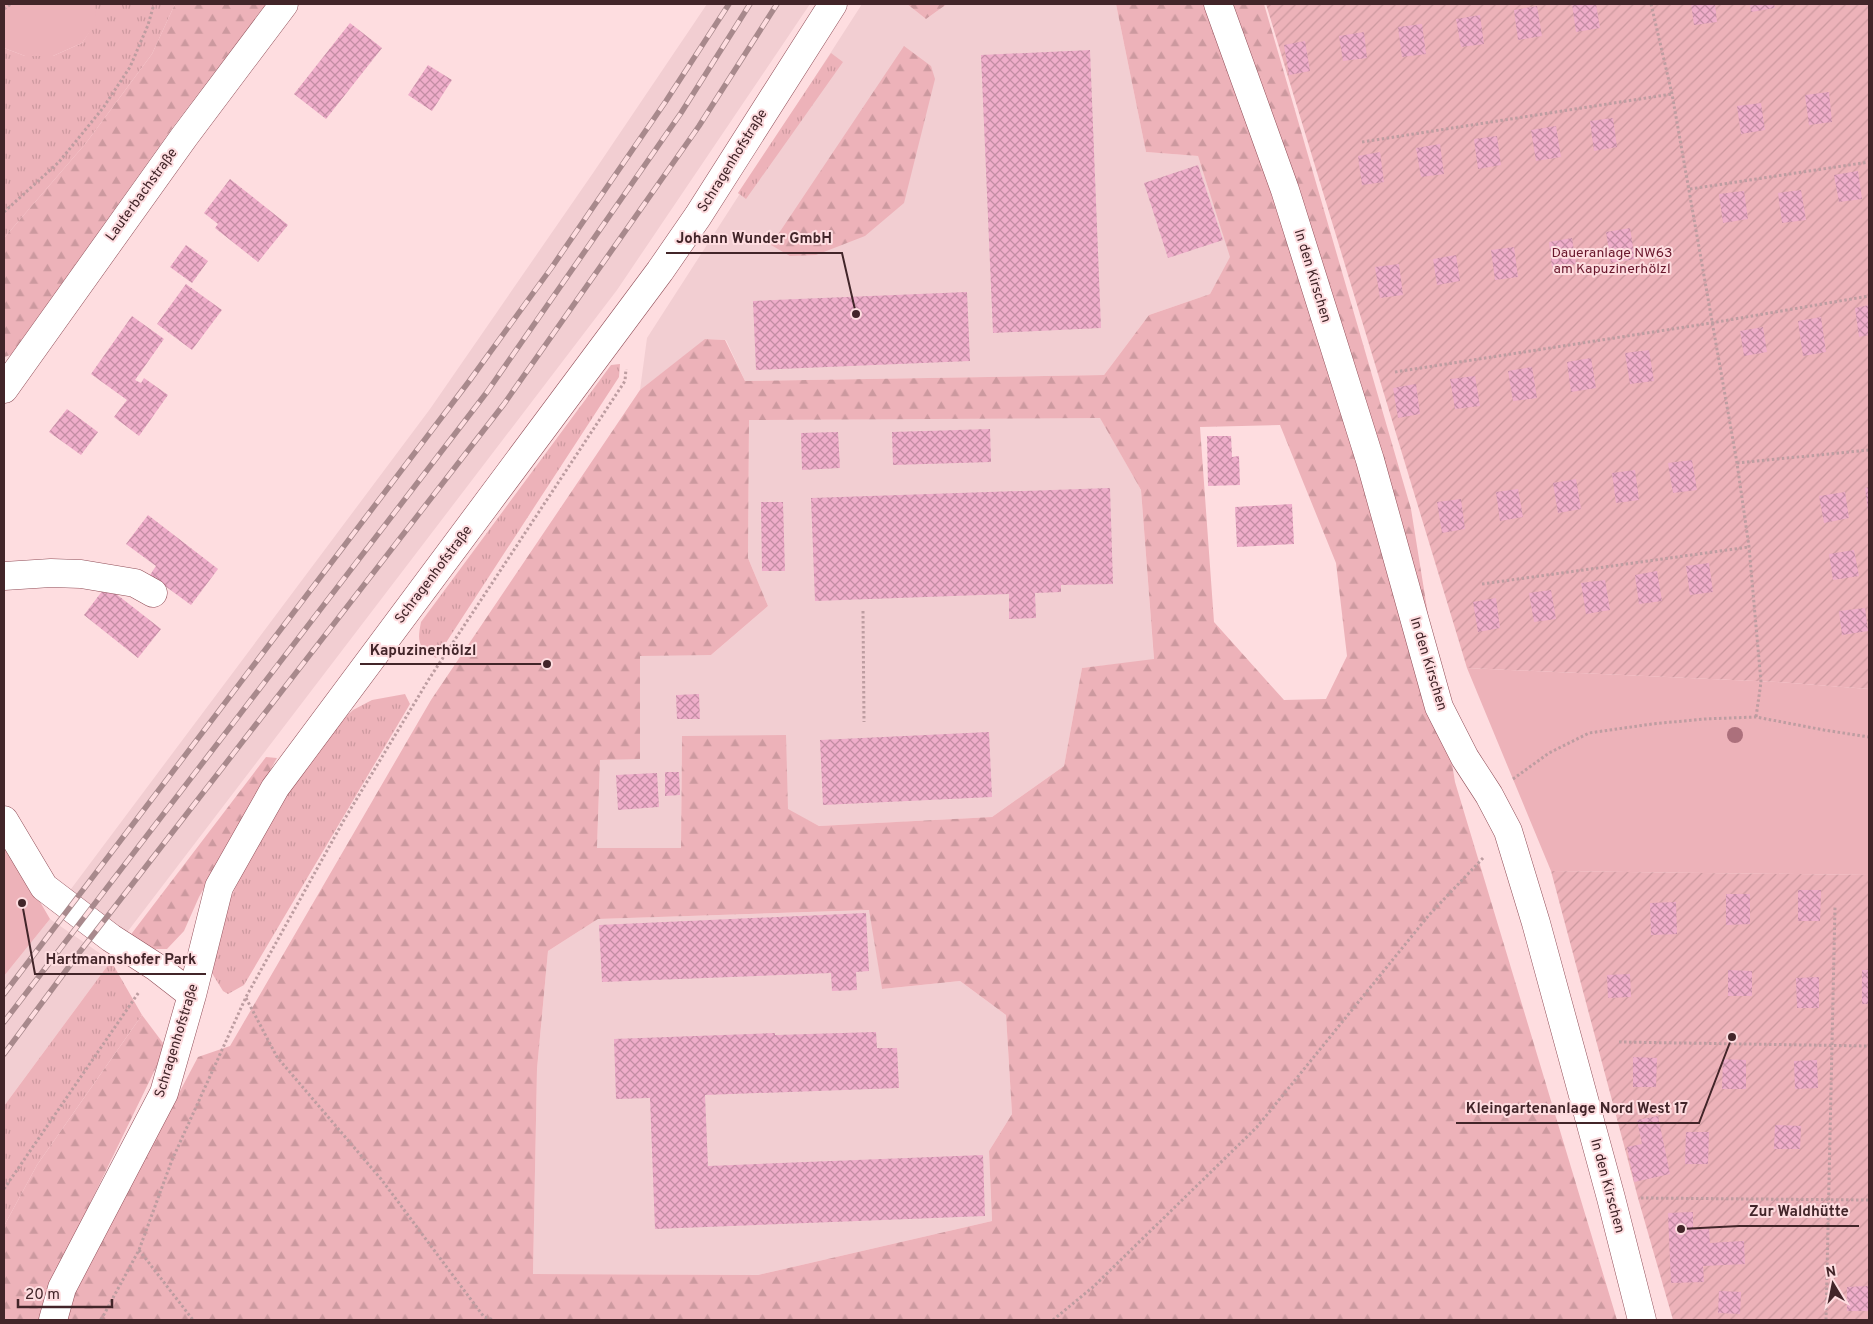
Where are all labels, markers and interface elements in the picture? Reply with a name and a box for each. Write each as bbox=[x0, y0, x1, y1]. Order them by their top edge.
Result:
street label: Schragenhofstraße bbox=[694, 106, 772, 216]
street label: Lauterbachstraße bbox=[103, 145, 181, 245]
callout: Johann Wunder GmbH bbox=[666, 223, 842, 253]
street label: In den Kirschen bbox=[1290, 227, 1334, 325]
text: Johann Wunder GmbH bbox=[676, 230, 832, 249]
park label: Daueranlage NW63 am Kapuzinerhölzl bbox=[1552, 245, 1672, 278]
street label: Schragenhofstraße bbox=[392, 523, 476, 627]
street label: In den Kirschen bbox=[1406, 615, 1450, 713]
callout: Kapuzinerhölzl bbox=[360, 634, 486, 664]
text: Kapuzinerhölzl bbox=[370, 642, 476, 661]
callout: Hartmannshofer Park bbox=[35, 944, 206, 974]
text: Hartmannshofer Park bbox=[46, 951, 196, 970]
street label: Schragenhofstraße bbox=[152, 982, 202, 1100]
callout: Kleingartenanlage Nord West 17 bbox=[1456, 1093, 1699, 1123]
text: Kleingartenanlage Nord West 17 bbox=[1466, 1100, 1688, 1119]
street label: In den Kirschen bbox=[1586, 1137, 1628, 1235]
callout: Zur Waldhütte bbox=[1739, 1196, 1859, 1226]
text: Zur Waldhütte bbox=[1749, 1203, 1849, 1222]
north arrow bbox=[1808, 1259, 1858, 1309]
text: N bbox=[1825, 1263, 1837, 1282]
scale bar bbox=[18, 1276, 111, 1308]
text: 20 m bbox=[25, 1286, 60, 1305]

